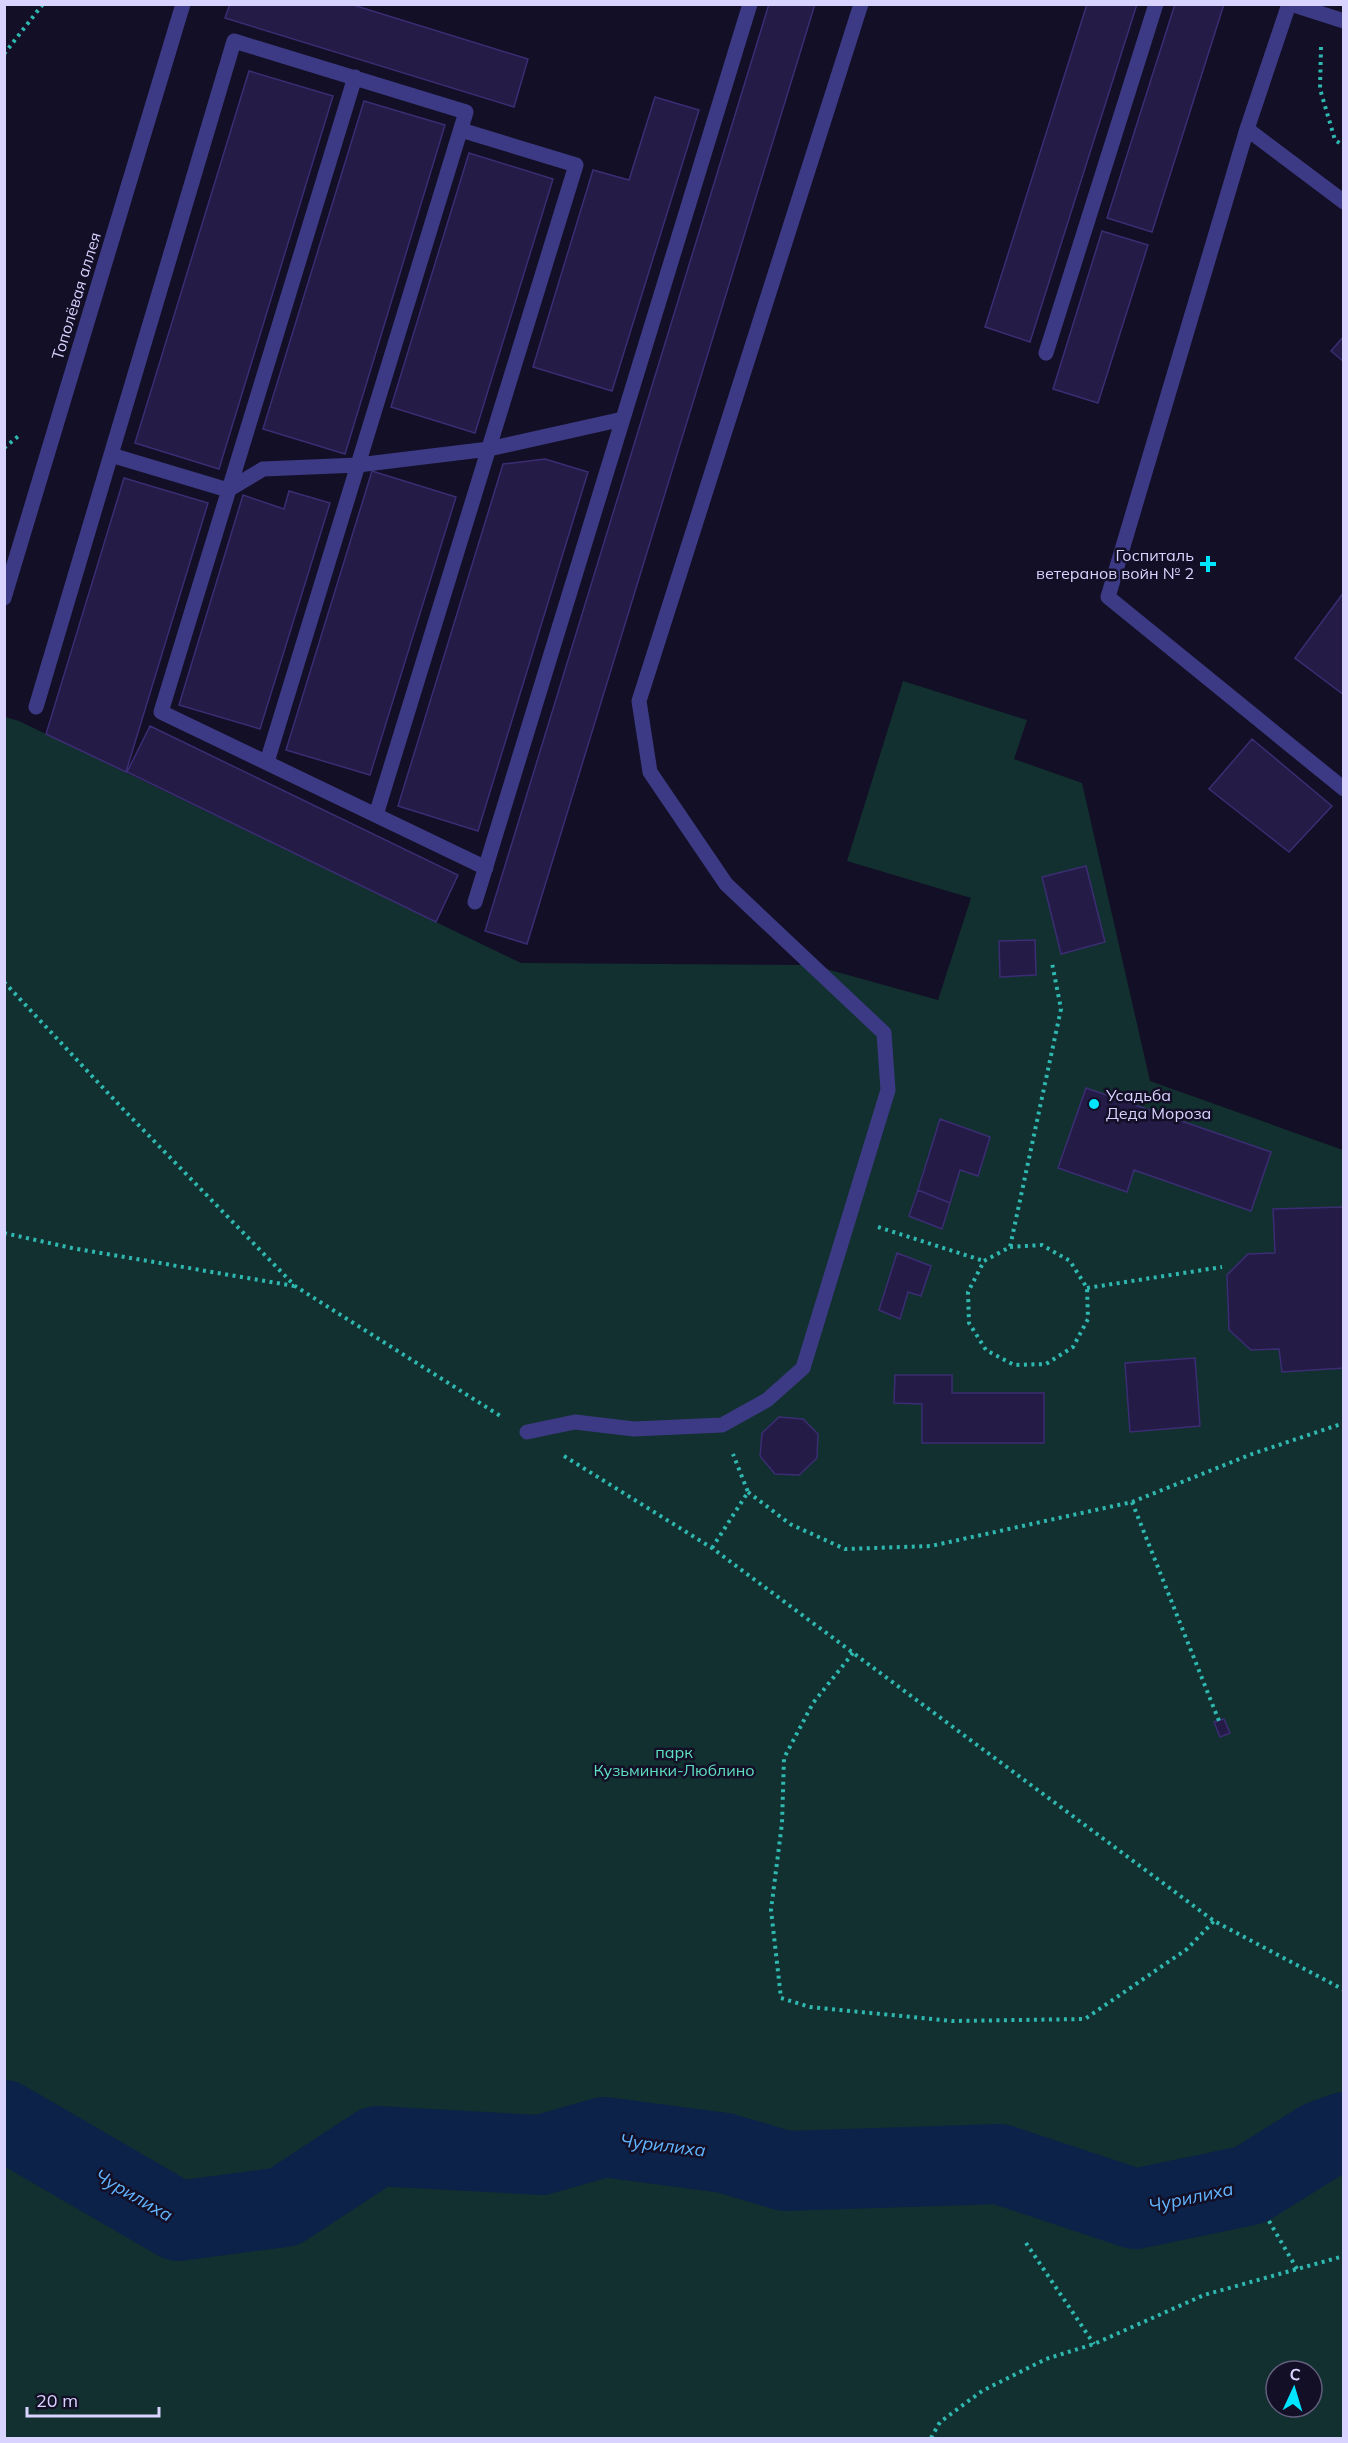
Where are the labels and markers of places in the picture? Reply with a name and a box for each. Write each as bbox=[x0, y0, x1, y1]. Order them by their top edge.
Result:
place label: Госпиталь ветеранов войн № 2 bbox=[1036, 545, 1194, 583]
marker: Госпиталь ветеранов войн № 2 bbox=[1199, 555, 1217, 573]
place label: Усадьба Деда Мороза bbox=[1105, 1085, 1211, 1123]
marker: Усадьба Деда Мороза bbox=[1087, 1097, 1101, 1111]

